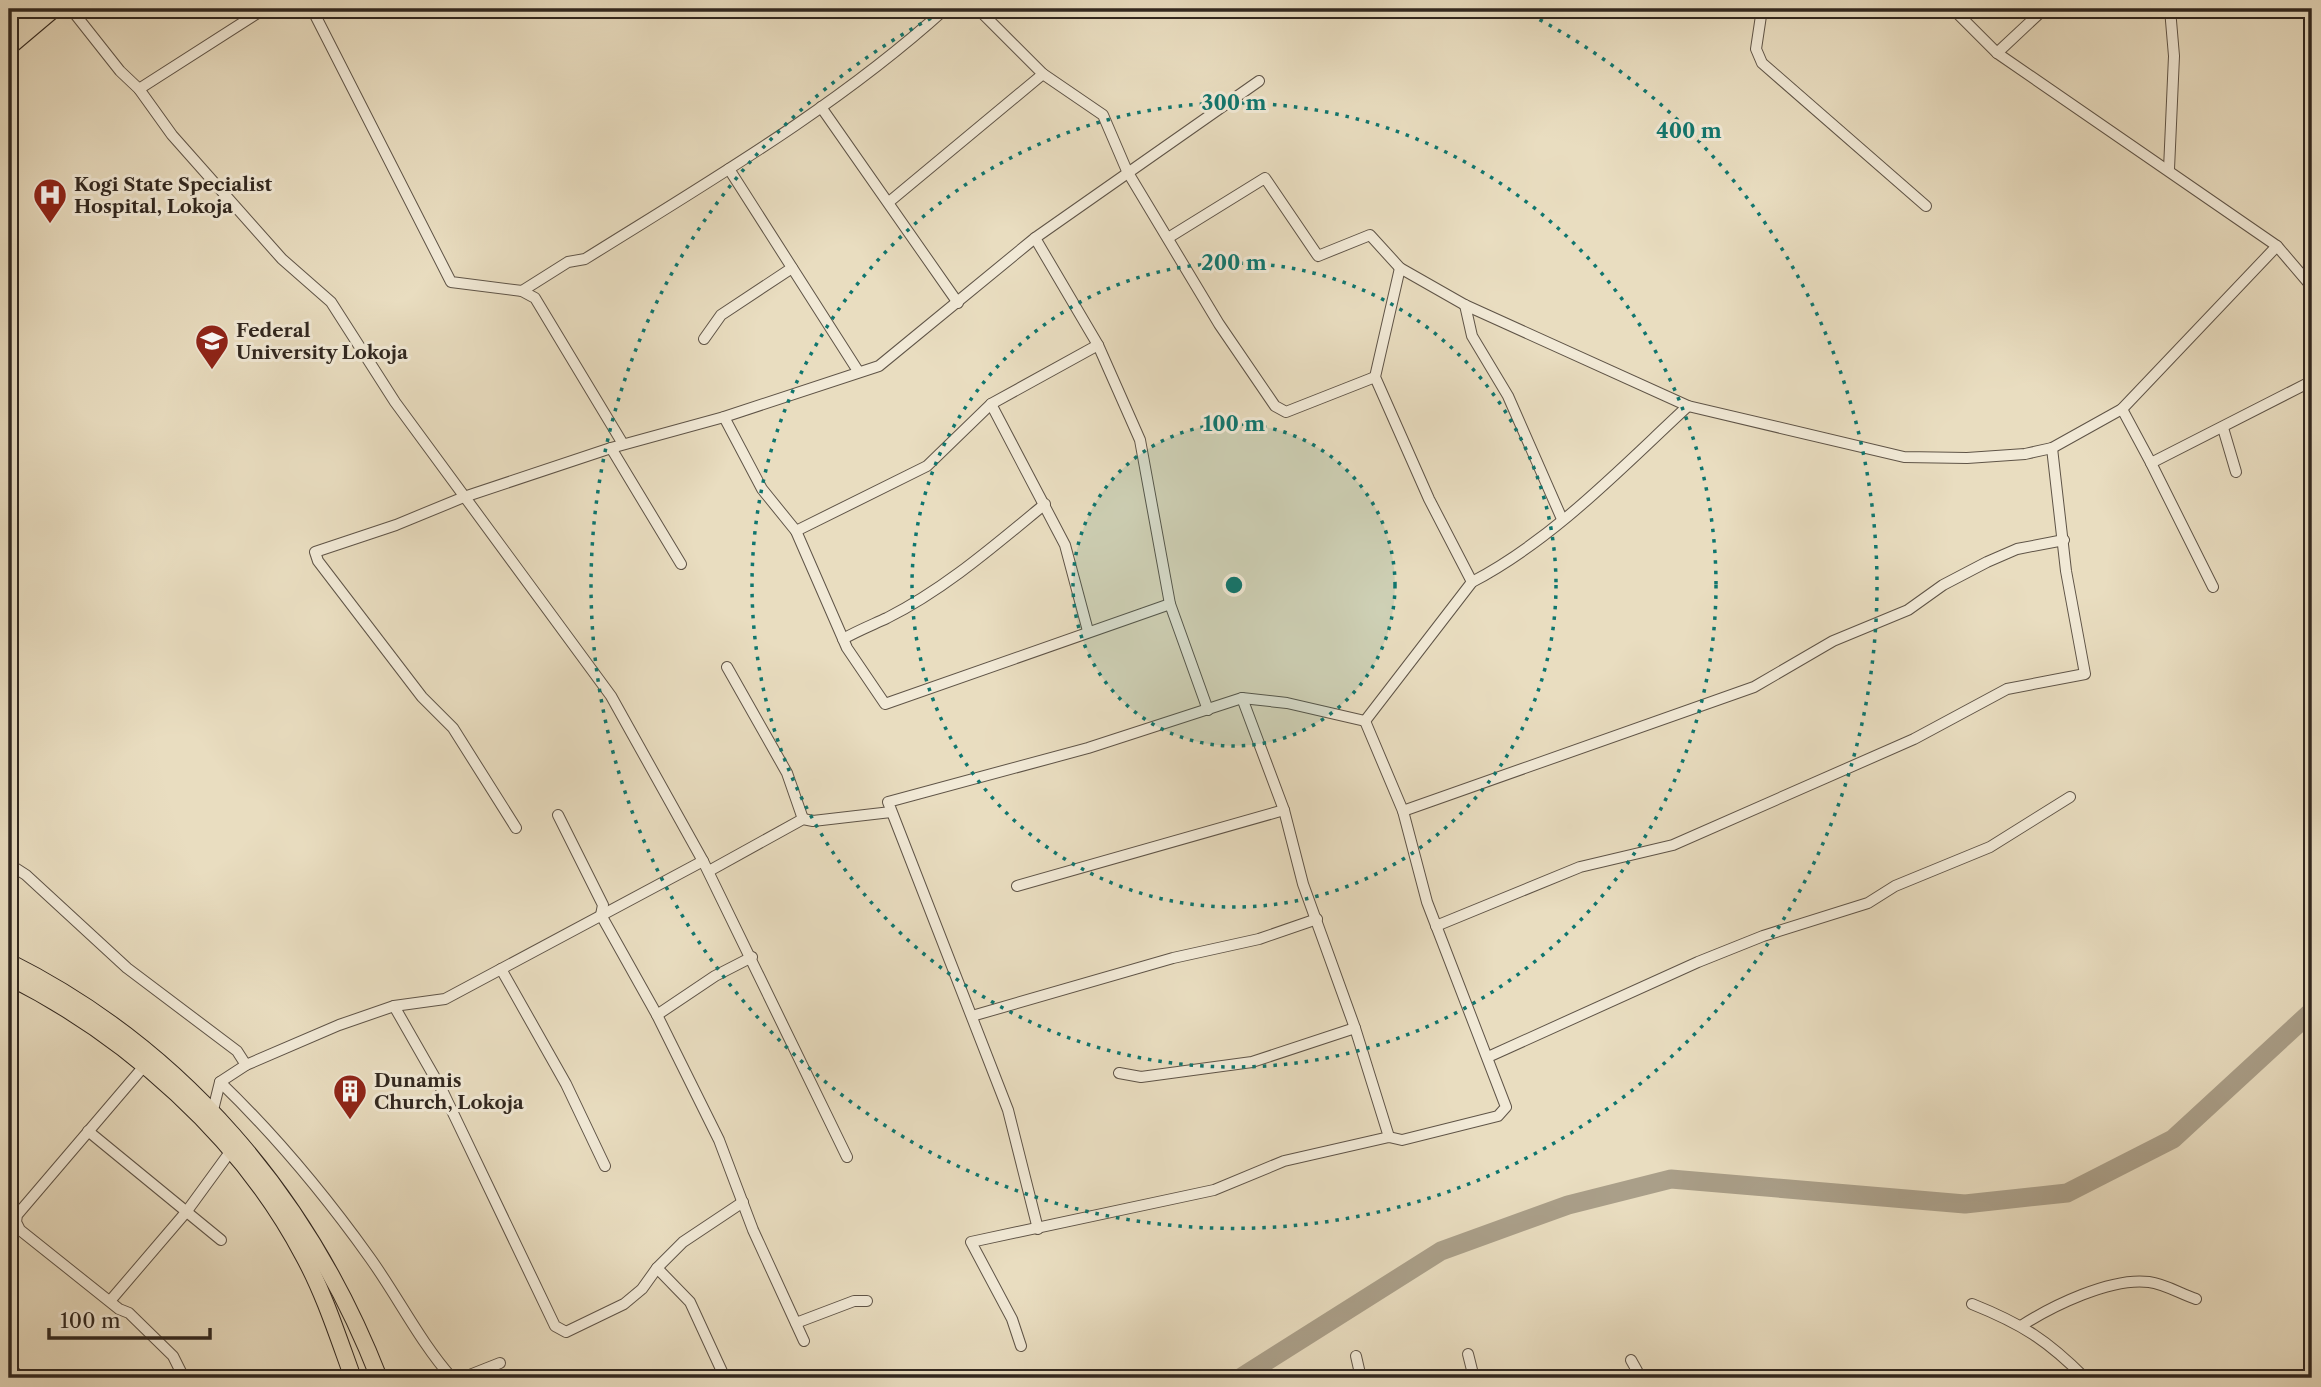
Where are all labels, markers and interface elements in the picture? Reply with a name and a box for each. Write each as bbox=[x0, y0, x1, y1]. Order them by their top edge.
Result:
text: 300 m bbox=[1202, 90, 1266, 115]
text: 400 m bbox=[1656, 118, 1722, 143]
place label: Kogi State Specialist Hospital, Lokoja bbox=[74, 173, 272, 218]
hospital icon: Kogi State Specialist Hospital, Lokoja bbox=[31, 176, 69, 225]
text: 200 m bbox=[1201, 250, 1267, 275]
place label: Federal University Lokoja bbox=[236, 319, 409, 364]
school or university icon: Federal University Lokoja bbox=[193, 322, 231, 371]
text: 100 m bbox=[1203, 411, 1265, 436]
centre of rings bbox=[1222, 573, 1246, 597]
place label: Dunamis Church, Lokoja bbox=[374, 1069, 525, 1114]
building icon: Dunamis Church, Lokoja bbox=[331, 1072, 369, 1121]
scale bar bbox=[49, 1296, 210, 1340]
text: 100 m bbox=[60, 1308, 121, 1333]

